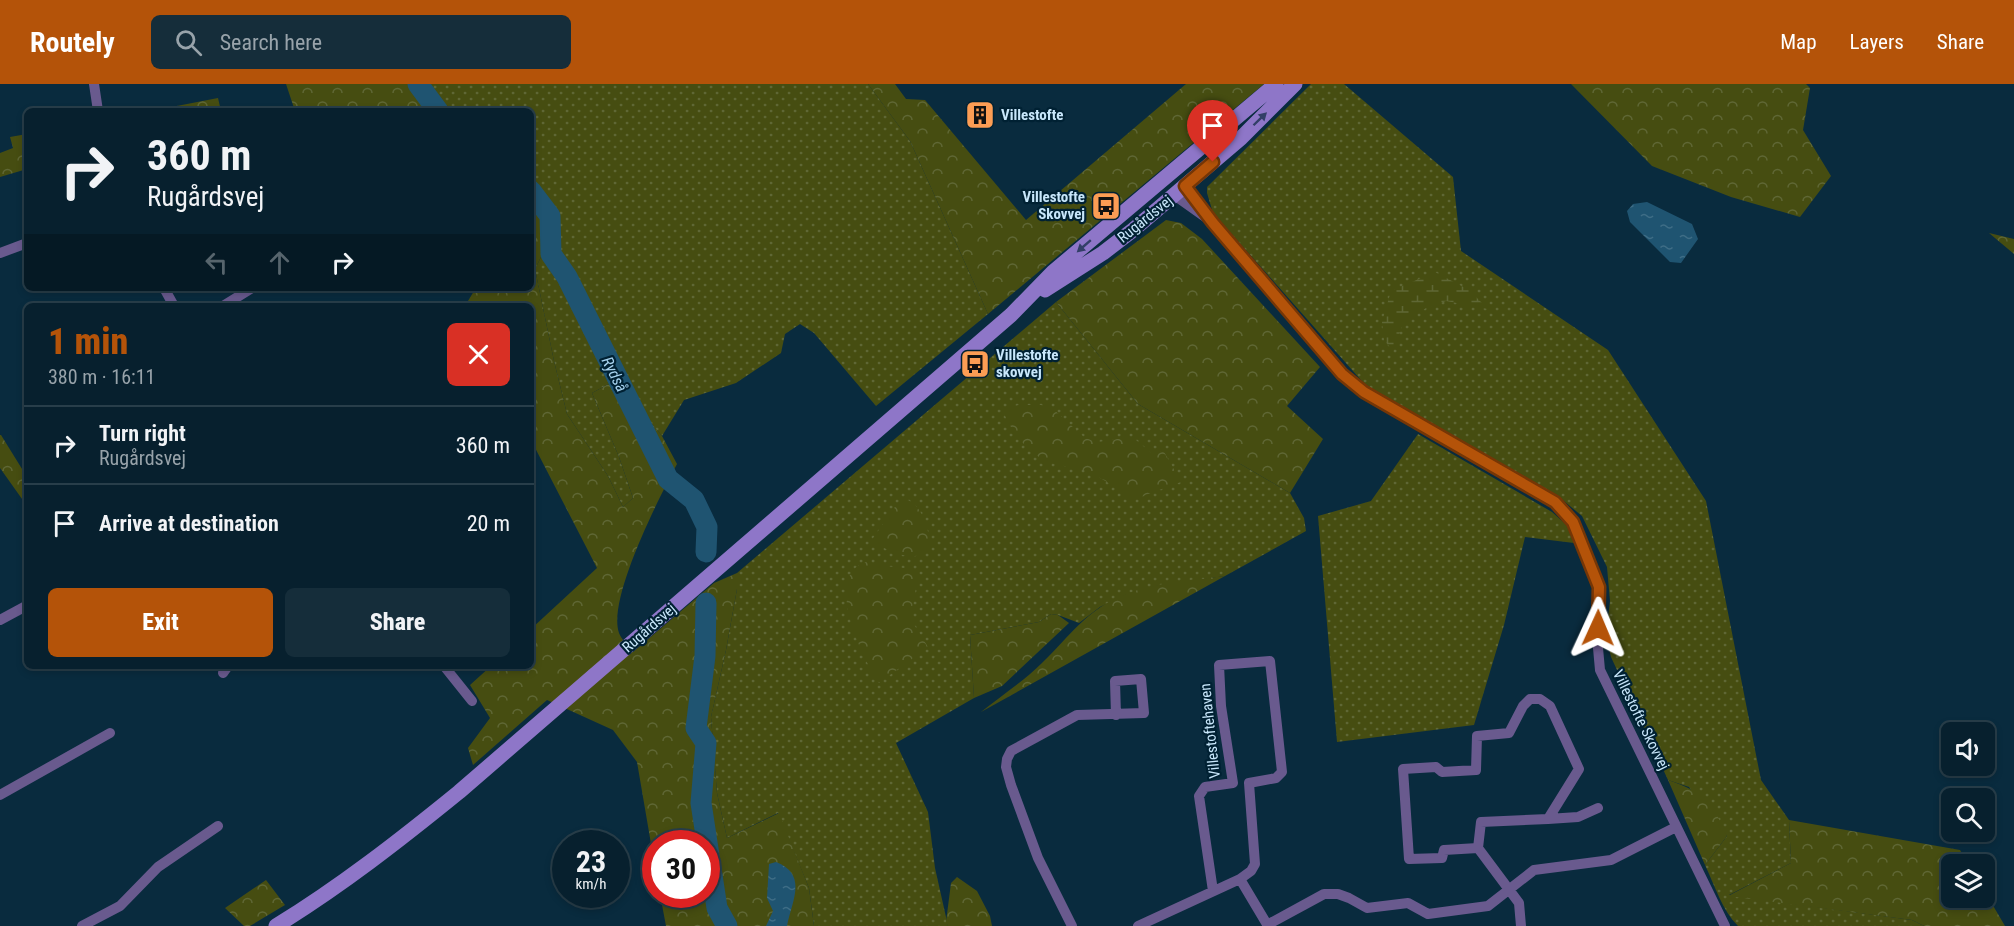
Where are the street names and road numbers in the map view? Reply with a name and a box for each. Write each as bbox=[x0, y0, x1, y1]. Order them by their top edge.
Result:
street label: Rugårdsvej bbox=[1114, 191, 1176, 247]
street label: Rugårdsvej bbox=[618, 600, 680, 656]
street label: Villestofte Skovvej bbox=[1609, 667, 1673, 773]
street label: Villestoftehaven bbox=[1196, 683, 1224, 779]

